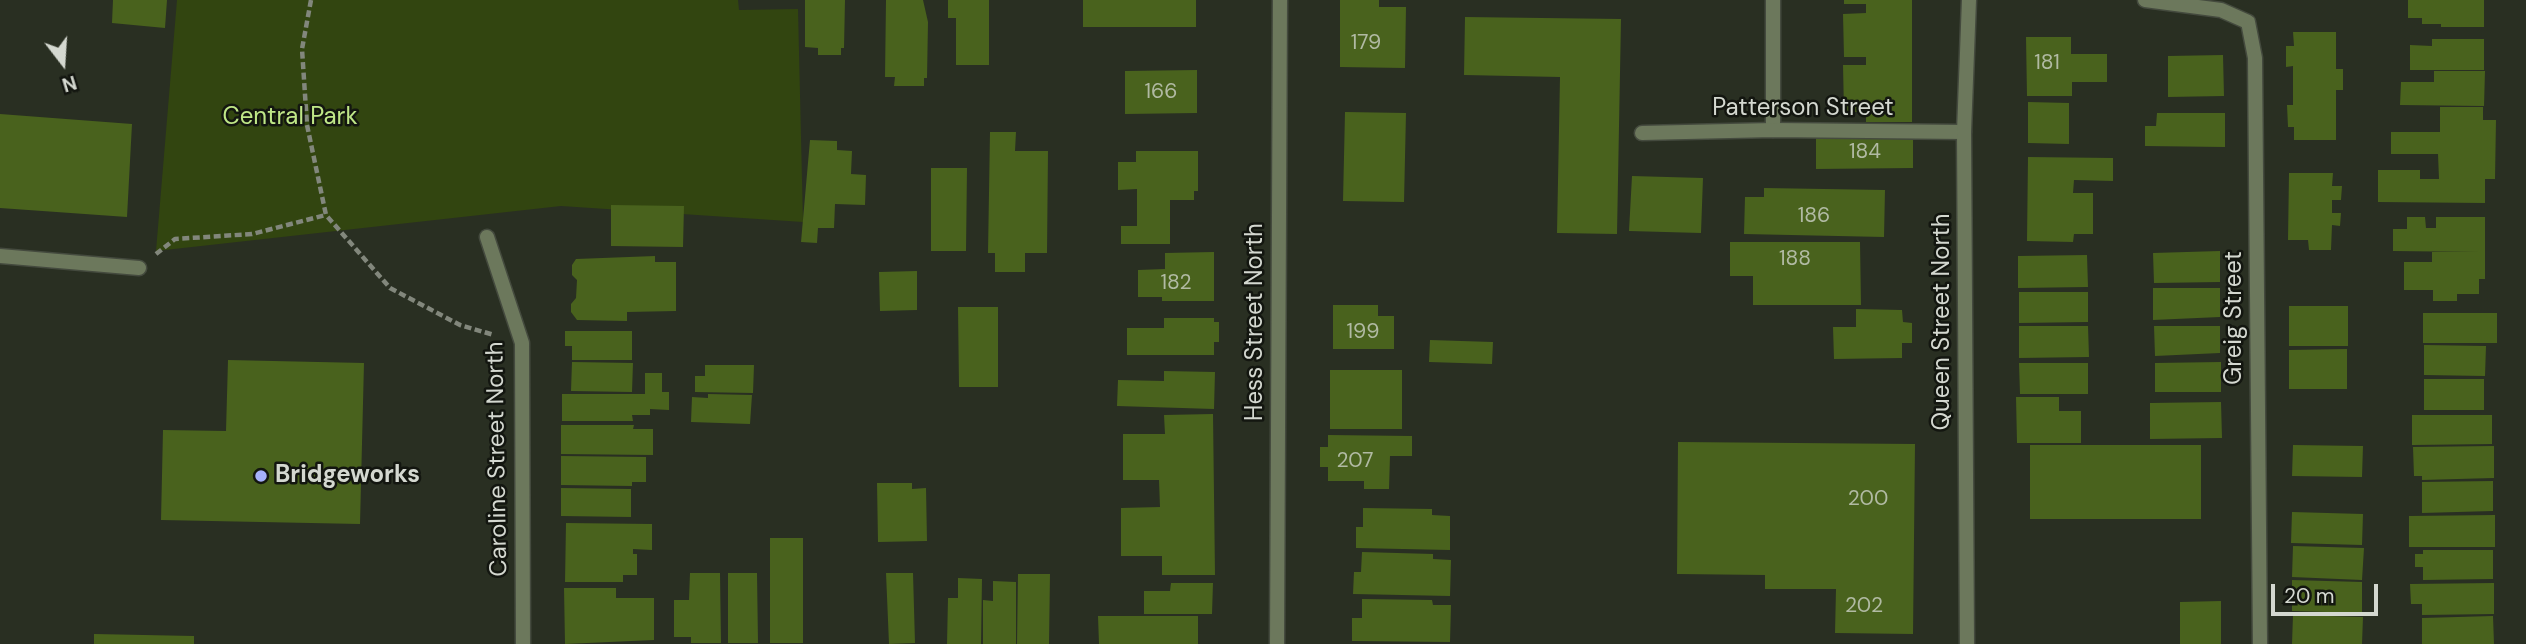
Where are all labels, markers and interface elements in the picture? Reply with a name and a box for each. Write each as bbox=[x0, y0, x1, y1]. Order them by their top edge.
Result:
north arrow bbox=[28, 28, 98, 98]
house number: 179 bbox=[1351, 30, 1381, 56]
house number: 181 bbox=[2034, 50, 2060, 76]
text: N bbox=[59, 70, 80, 98]
house number: 166 bbox=[1145, 79, 1177, 105]
street label: Patterson Street bbox=[1712, 95, 1894, 123]
park label: Central Park bbox=[222, 104, 358, 132]
house number: 184 bbox=[1849, 139, 1881, 165]
house number: 186 bbox=[1798, 203, 1830, 229]
street label: Queen Street North bbox=[1929, 213, 1957, 431]
street label: Hess Street North bbox=[1242, 223, 1270, 421]
house number: 188 bbox=[1779, 246, 1811, 272]
street label: Greig Street bbox=[2221, 251, 2249, 385]
house number: 182 bbox=[1160, 270, 1192, 296]
house number: 199 bbox=[1347, 319, 1379, 345]
street label: Caroline Street North bbox=[482, 341, 514, 577]
house number: 207 bbox=[1336, 448, 1374, 474]
place label: Bridgeworks bbox=[275, 462, 420, 490]
marker: Bridgeworks bbox=[253, 468, 269, 484]
house number: 200 bbox=[1848, 486, 1888, 512]
scale bar bbox=[2274, 570, 2381, 614]
text: 20 m bbox=[2284, 582, 2335, 610]
house number: 202 bbox=[1845, 593, 1883, 619]

